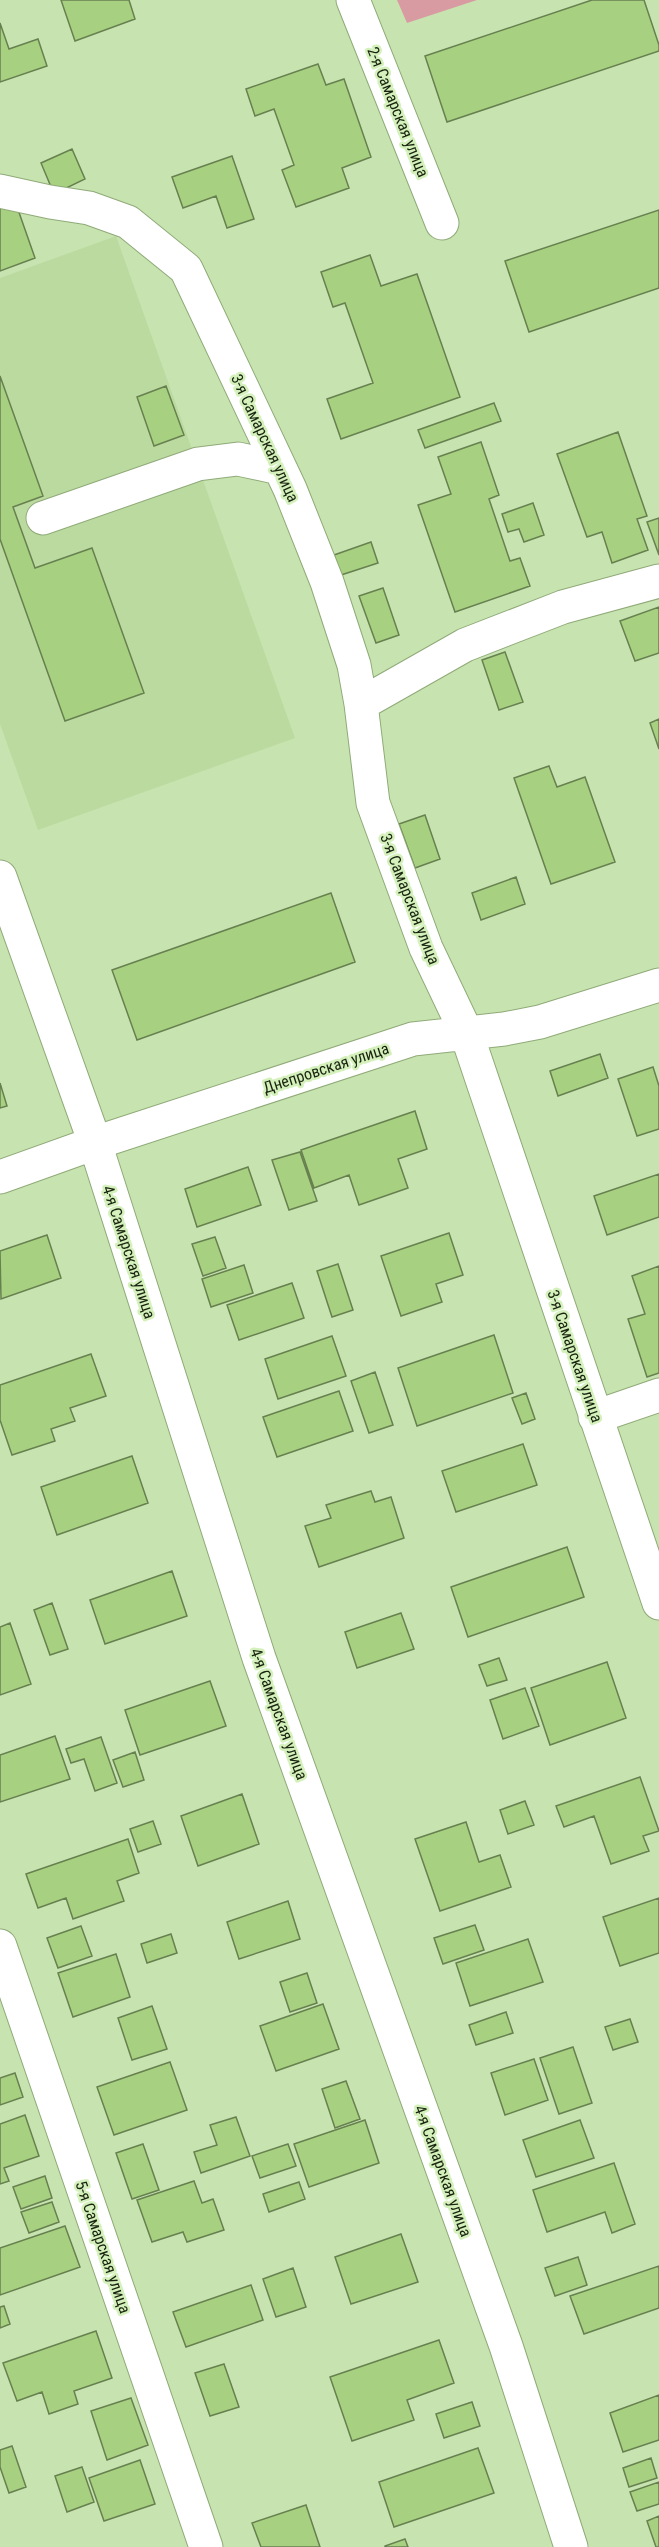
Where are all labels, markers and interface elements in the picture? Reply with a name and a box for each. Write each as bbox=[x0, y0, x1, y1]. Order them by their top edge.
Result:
street label: 2-я Самарская улица bbox=[363, 44, 433, 180]
street label: 3-я Самарская улица bbox=[227, 371, 303, 505]
street label: 3-я Самарская улица bbox=[376, 831, 444, 967]
street label: Днепровская улица bbox=[261, 1039, 391, 1097]
street label: 4-я Самарская улица bbox=[99, 1183, 159, 1321]
street label: 3-я Самарская улица bbox=[543, 1287, 607, 1425]
street label: 4-я Самарская улица bbox=[246, 1646, 312, 1782]
street label: 4-я Самарская улица bbox=[410, 2103, 476, 2239]
street label: 5-я Самарская улица bbox=[71, 2178, 135, 2316]

